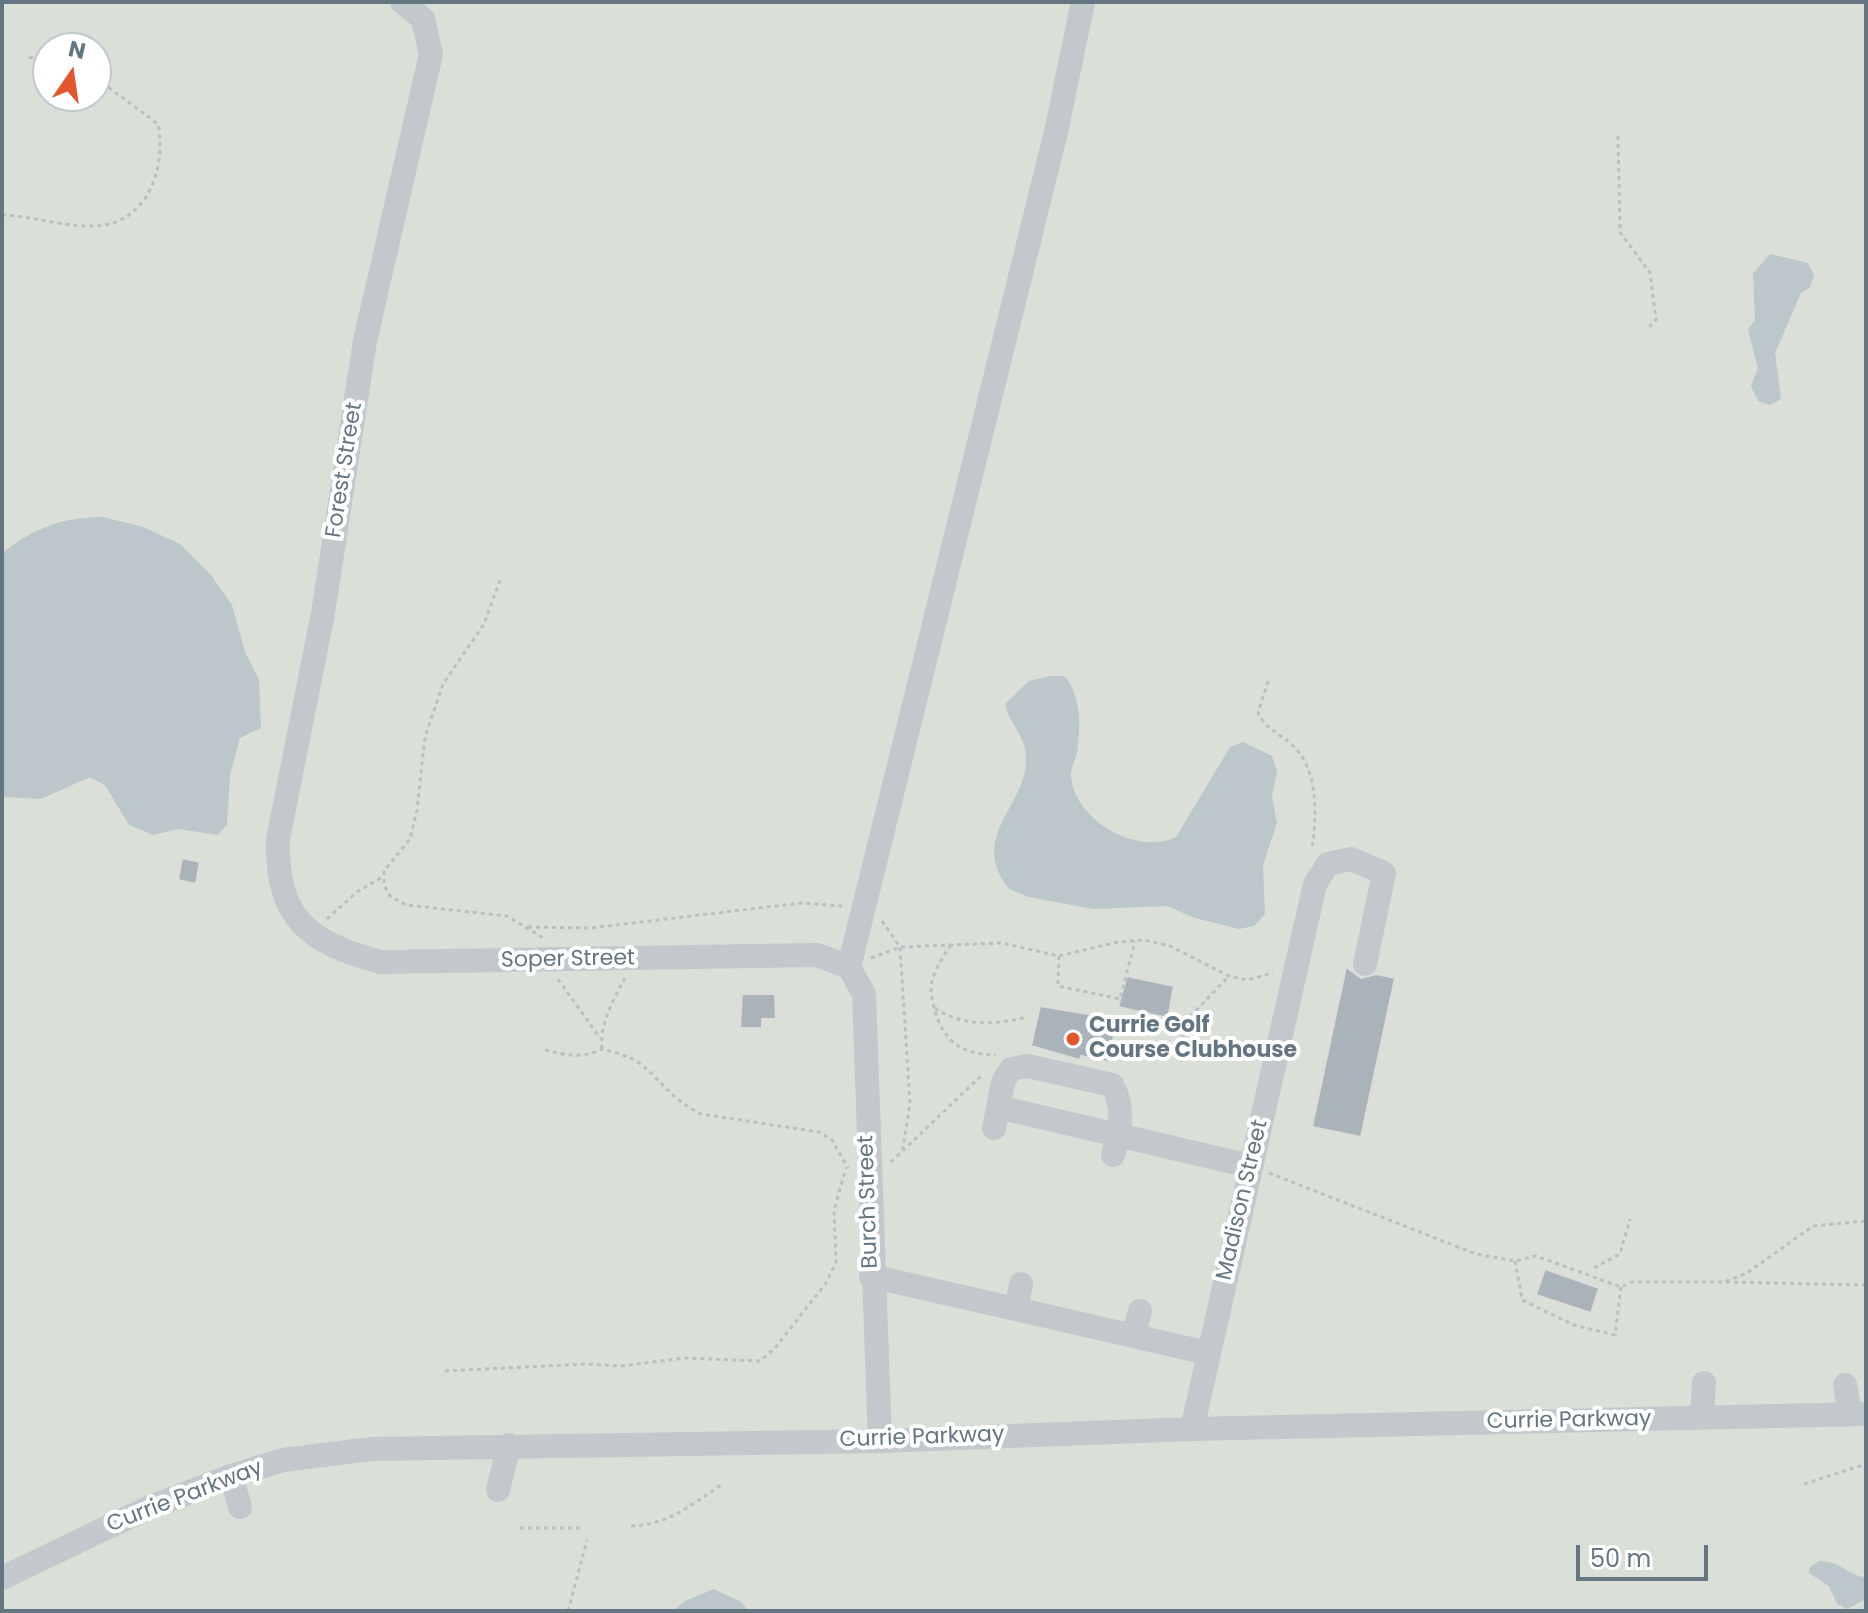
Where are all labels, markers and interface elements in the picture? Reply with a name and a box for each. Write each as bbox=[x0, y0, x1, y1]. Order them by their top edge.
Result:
north arrow bbox=[32, 32, 112, 112]
text: N bbox=[66, 33, 89, 67]
street label: Forest Street bbox=[321, 400, 369, 540]
street label: Soper Street bbox=[501, 946, 635, 974]
place label: Currie Golf Course Clubhouse bbox=[1089, 1013, 1297, 1064]
marker: Currie Golf Course Clubhouse bbox=[1064, 1030, 1082, 1048]
street label: Madison Street bbox=[1212, 1117, 1274, 1283]
street label: Burch Street bbox=[853, 1135, 885, 1269]
street label: Currie Parkway bbox=[1486, 1406, 1652, 1436]
street label: Currie Parkway bbox=[839, 1422, 1005, 1454]
street label: Currie Parkway bbox=[103, 1455, 267, 1539]
scale bar bbox=[1580, 1529, 1712, 1579]
text: 50 m bbox=[1590, 1542, 1651, 1575]

